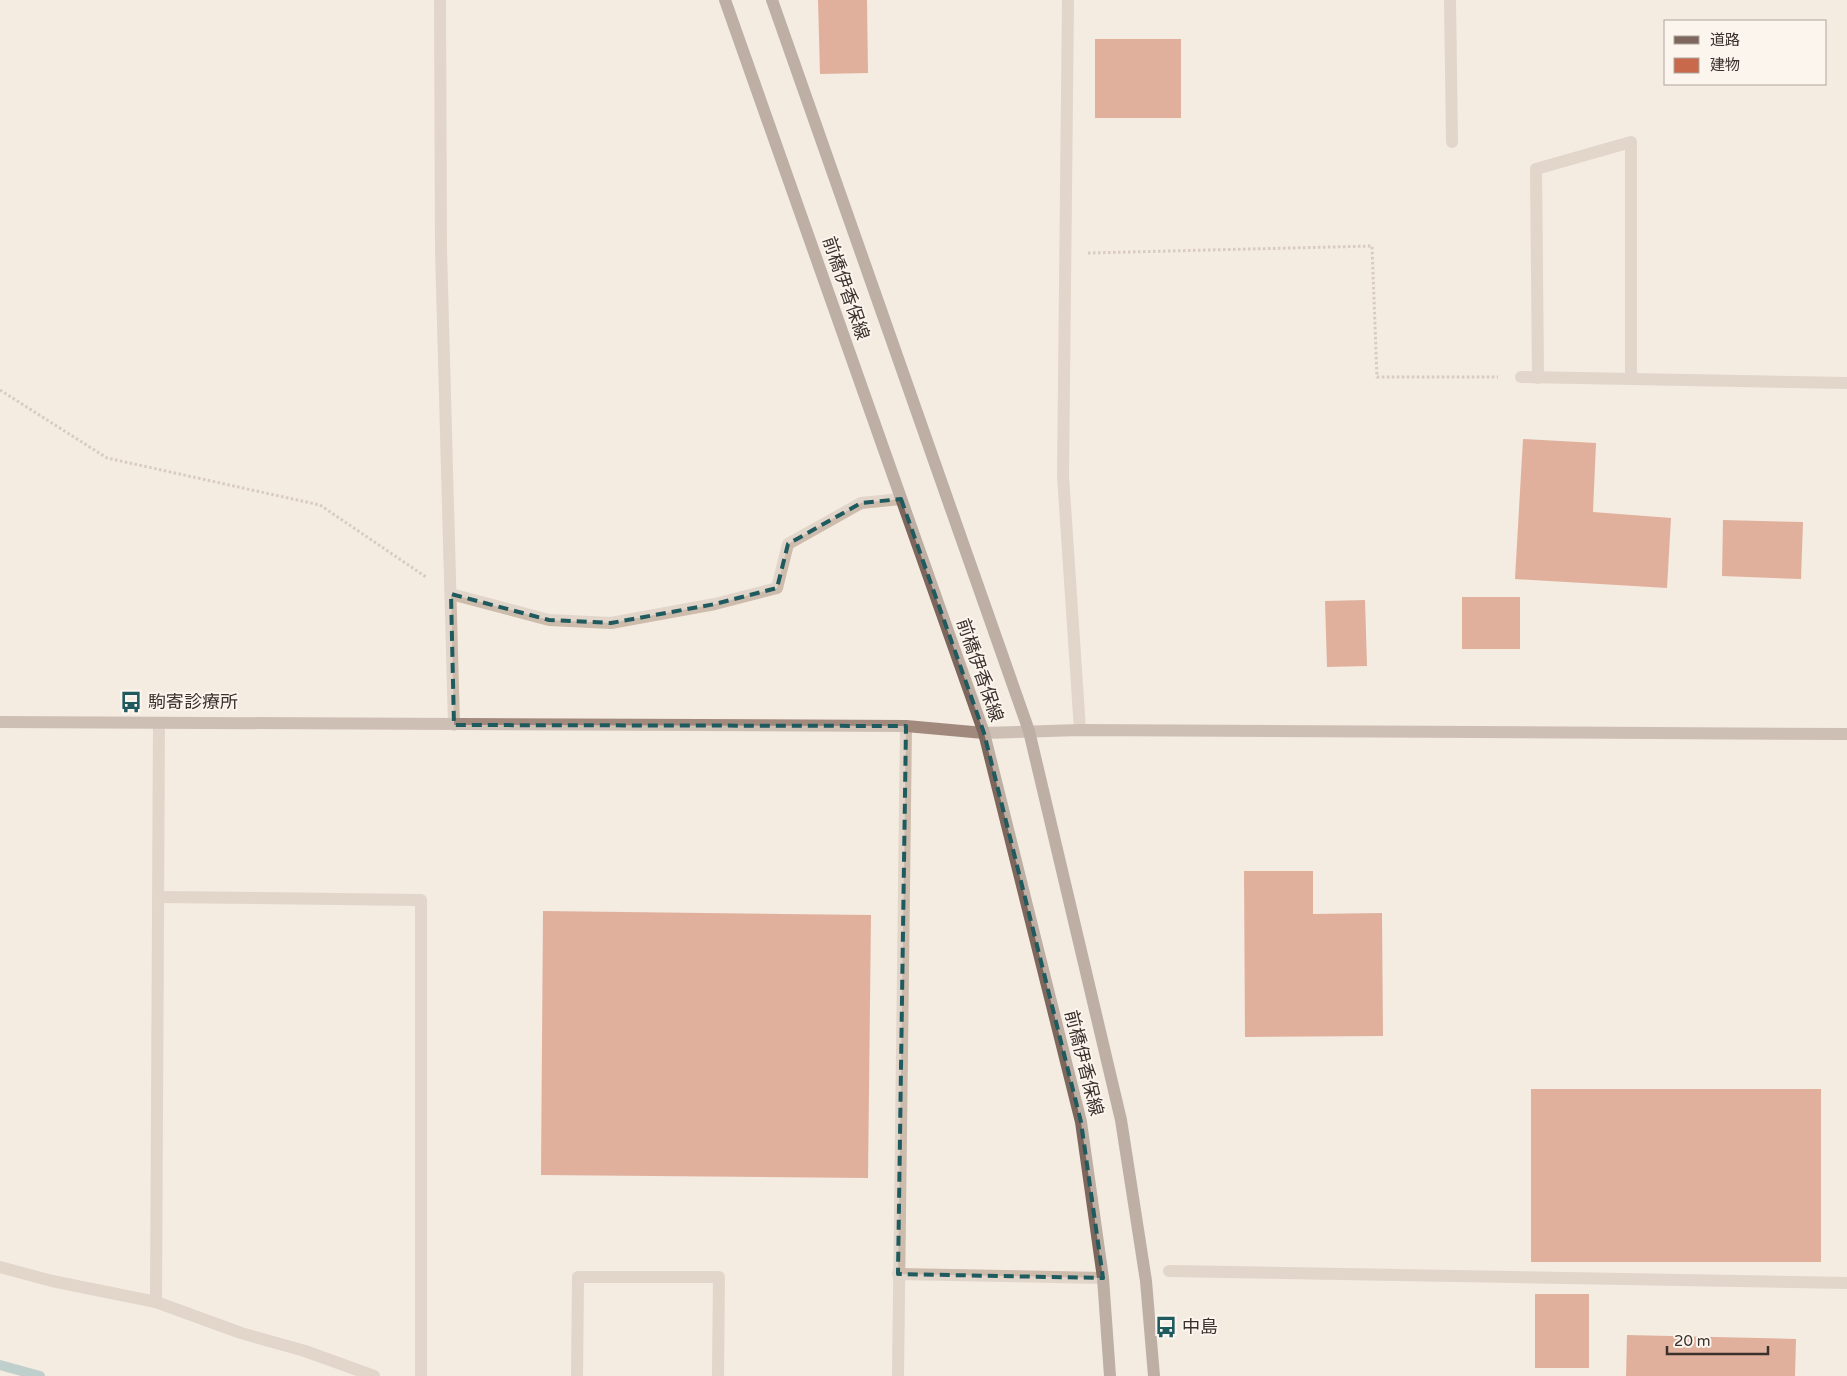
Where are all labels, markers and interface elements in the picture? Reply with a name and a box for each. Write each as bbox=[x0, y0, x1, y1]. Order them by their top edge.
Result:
legend bbox=[1664, 20, 1827, 85]
text: 道路 bbox=[1710, 31, 1740, 49]
text: 建物 bbox=[1710, 56, 1740, 74]
street label: 前橋伊香保線 bbox=[818, 233, 874, 343]
street label: 前橋伊香保線 bbox=[952, 615, 1008, 725]
bus stop icon: 駒寄診療所 bbox=[118, 689, 144, 715]
place label: 駒寄診療所 bbox=[148, 691, 238, 713]
street label: 前橋伊香保線 bbox=[1060, 1008, 1108, 1118]
bus stop icon: 中島 bbox=[1153, 1314, 1179, 1340]
place label: 中島 bbox=[1182, 1316, 1218, 1338]
scale bar bbox=[1667, 1324, 1768, 1356]
text: 20 m bbox=[1674, 1332, 1711, 1350]

